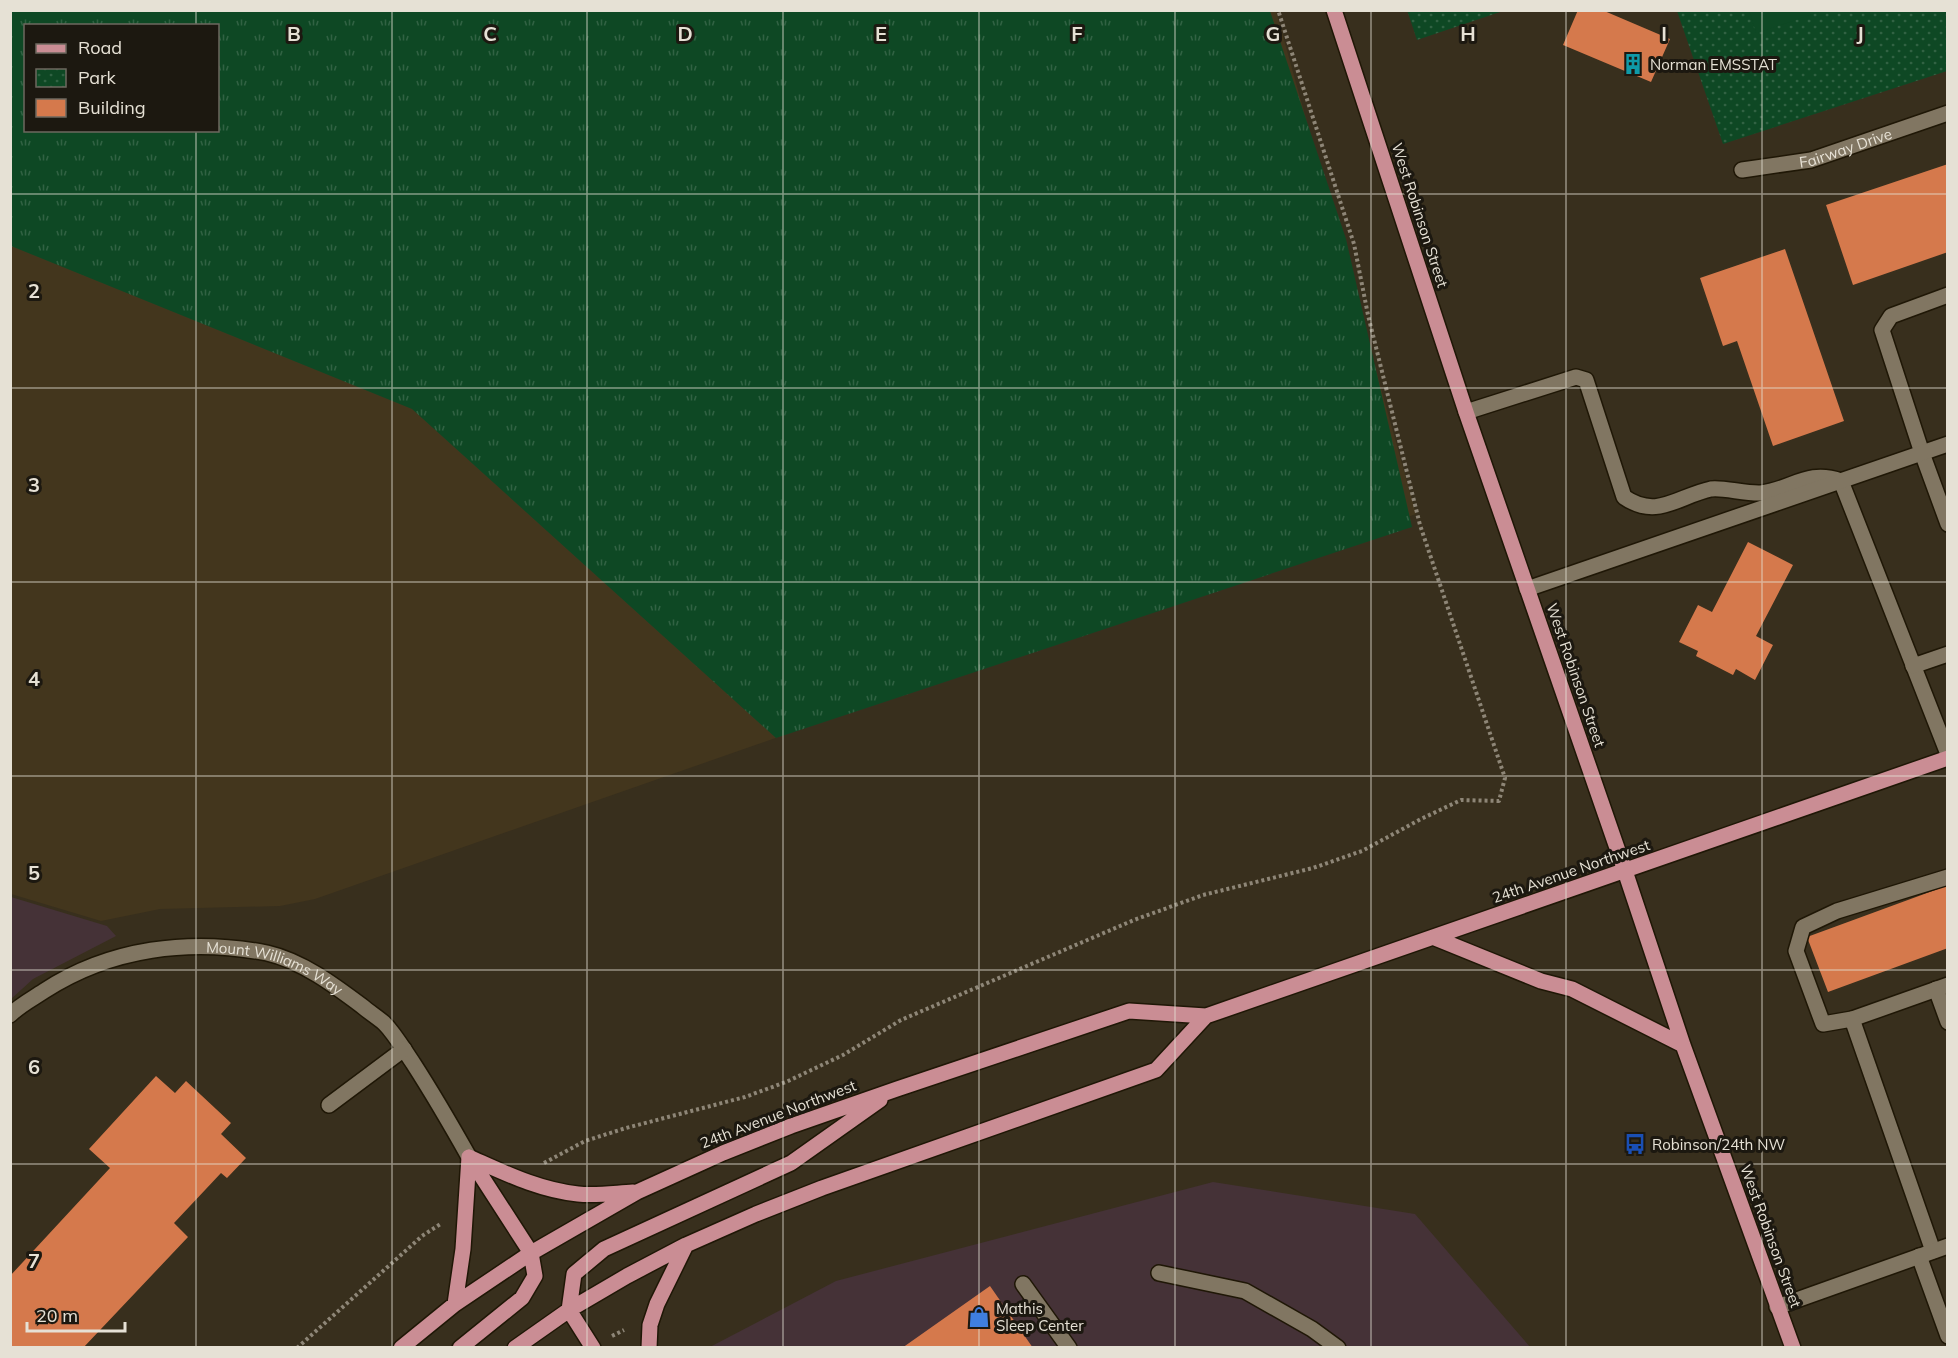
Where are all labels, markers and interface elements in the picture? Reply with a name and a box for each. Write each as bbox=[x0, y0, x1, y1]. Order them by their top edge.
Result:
text: B bbox=[287, 21, 301, 46]
text: C bbox=[483, 21, 497, 46]
text: D bbox=[677, 21, 693, 46]
text: E bbox=[875, 21, 887, 46]
text: F bbox=[1071, 21, 1083, 46]
text: G bbox=[1266, 21, 1280, 46]
text: H bbox=[1460, 21, 1476, 46]
text: I bbox=[1661, 21, 1667, 46]
text: J bbox=[1856, 21, 1864, 46]
legend bbox=[24, 24, 219, 132]
text: Road bbox=[78, 36, 122, 59]
building icon: Norman EMSSTAT bbox=[1621, 52, 1645, 76]
place label: Norman EMSSTAT bbox=[1650, 55, 1777, 74]
text: Park bbox=[78, 66, 117, 89]
text: Building bbox=[78, 96, 146, 119]
street label: Fairway Drive bbox=[1798, 124, 1894, 171]
street label: West Robinson Street bbox=[1388, 140, 1452, 290]
text: 2 bbox=[28, 278, 40, 303]
text: 3 bbox=[28, 472, 40, 497]
street label: West Robinson Street bbox=[1542, 601, 1610, 749]
text: 4 bbox=[28, 666, 40, 691]
street label: 24th Avenue Northwest bbox=[1490, 835, 1652, 907]
text: 5 bbox=[28, 860, 40, 885]
street label: Mount Williams Way bbox=[206, 937, 347, 999]
text: 6 bbox=[28, 1054, 40, 1079]
street label: 24th Avenue Northwest bbox=[697, 1075, 859, 1153]
bus stop icon: Robinson/24th NW bbox=[1623, 1132, 1647, 1156]
place label: Robinson/24th NW bbox=[1652, 1135, 1785, 1154]
street label: West Robinson Street bbox=[1736, 1162, 1806, 1310]
text: 7 bbox=[28, 1248, 40, 1273]
scale bar bbox=[27, 1295, 124, 1333]
place label: Mathis Sleep Center bbox=[996, 1299, 1084, 1335]
text: 20 m bbox=[36, 1304, 78, 1327]
shop icon: Mathis Sleep Center bbox=[967, 1305, 991, 1329]

